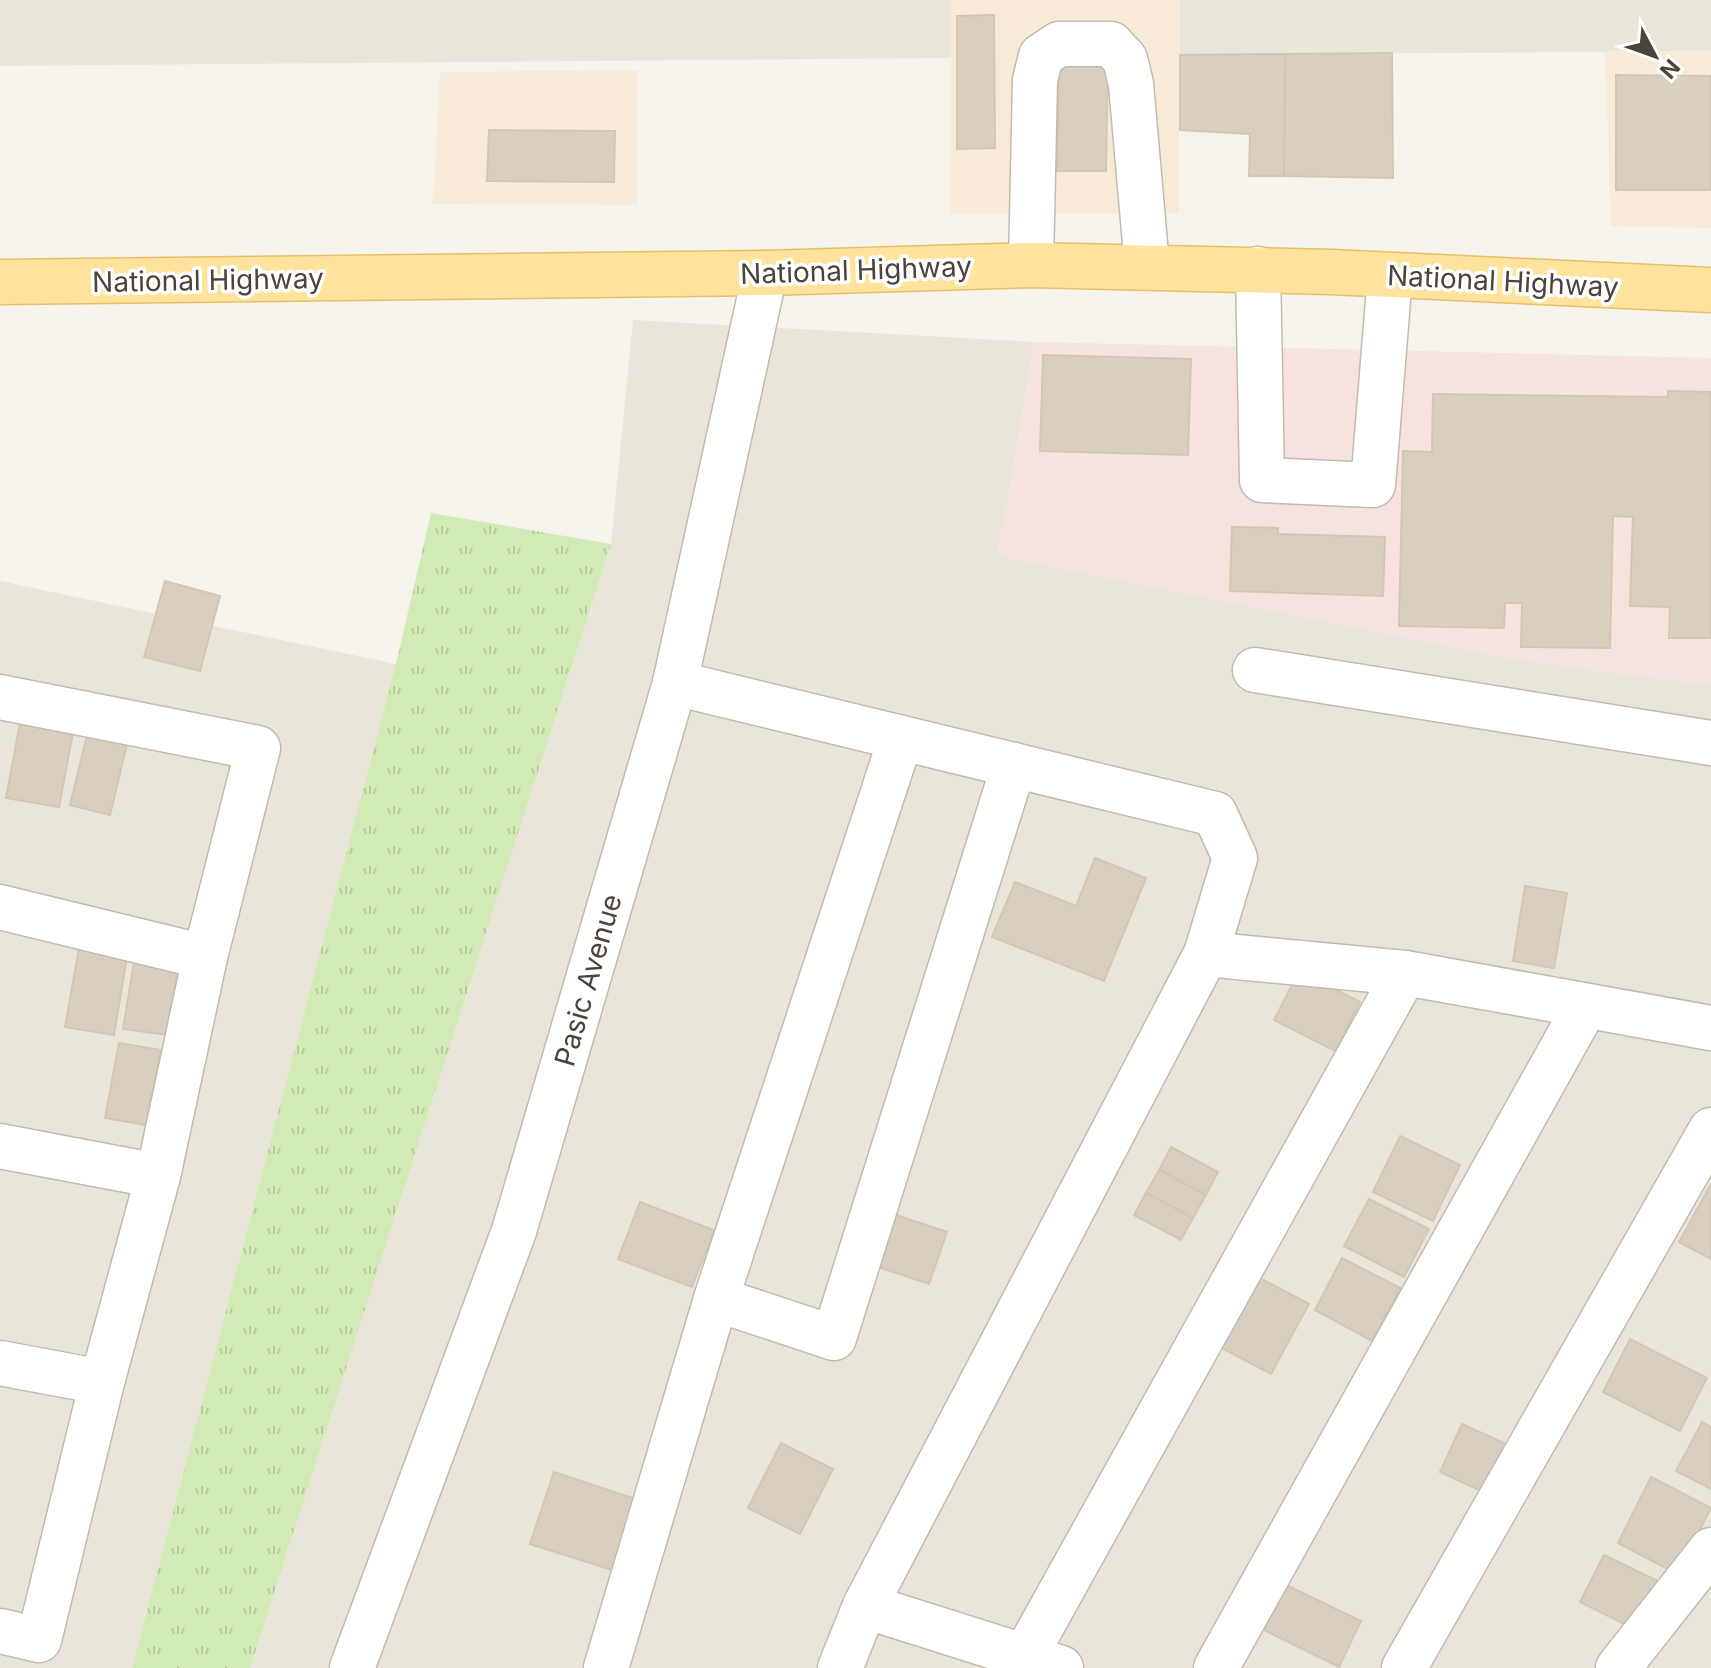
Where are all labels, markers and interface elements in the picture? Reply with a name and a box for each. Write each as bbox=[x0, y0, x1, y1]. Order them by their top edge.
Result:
north arrow bbox=[1615, 16, 1695, 96]
text: N bbox=[1655, 54, 1685, 84]
street label: National Highway bbox=[740, 249, 972, 291]
street label: National Highway bbox=[1386, 258, 1620, 304]
street label: National Highway bbox=[92, 261, 324, 299]
street label: Pasic Avenue bbox=[547, 890, 629, 1070]

